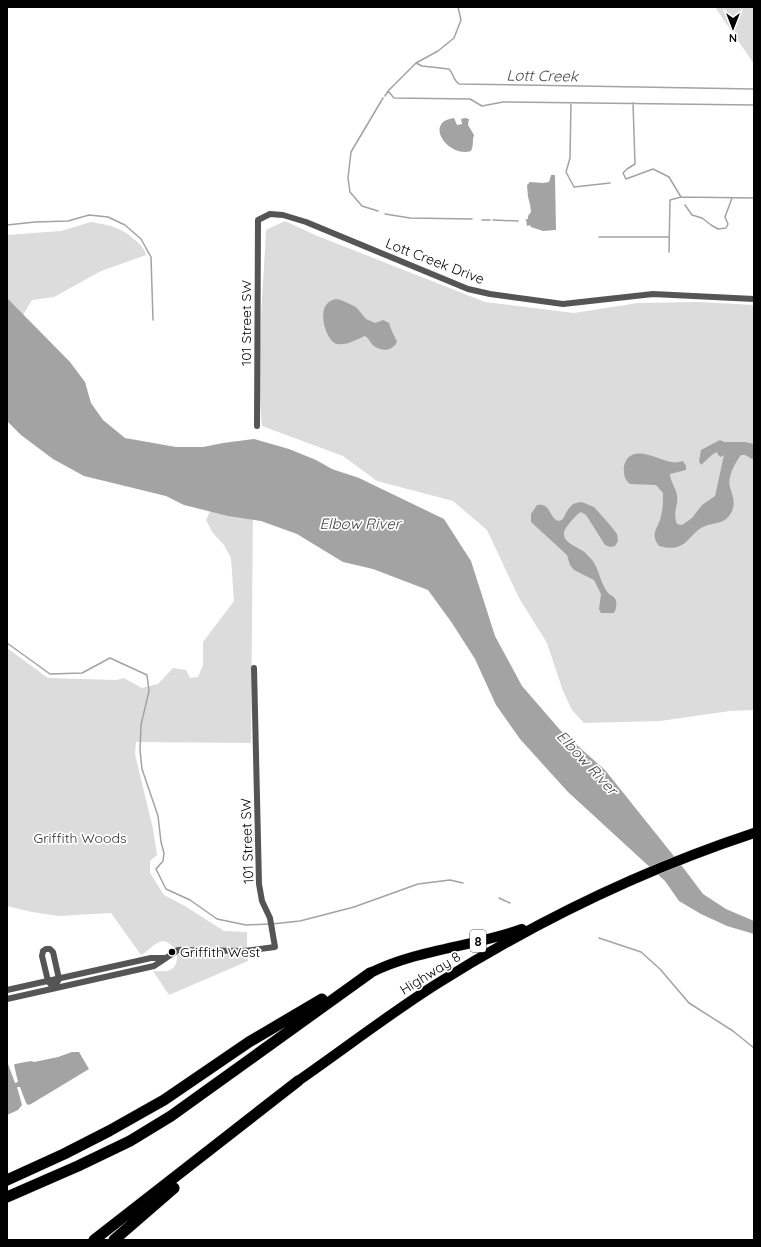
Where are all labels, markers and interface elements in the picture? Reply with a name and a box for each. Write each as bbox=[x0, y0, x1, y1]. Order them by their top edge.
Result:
north arrow bbox=[713, 8, 753, 48]
text: N bbox=[729, 31, 737, 45]
water label: Lott Creek bbox=[506, 65, 580, 86]
street label: Lott Creek Drive bbox=[383, 234, 487, 288]
street label: 101 Street SW bbox=[237, 280, 255, 366]
water label: Elbow River bbox=[320, 514, 403, 533]
water label: Elbow River bbox=[553, 727, 623, 800]
street label: 101 Street SW bbox=[236, 797, 257, 884]
park label: Griffith Woods bbox=[34, 829, 126, 847]
road number: 8 bbox=[470, 930, 486, 952]
place label: Griffith West bbox=[180, 943, 260, 961]
marker: Griffith West bbox=[167, 947, 177, 957]
street label: Highway 8 bbox=[396, 947, 464, 999]

